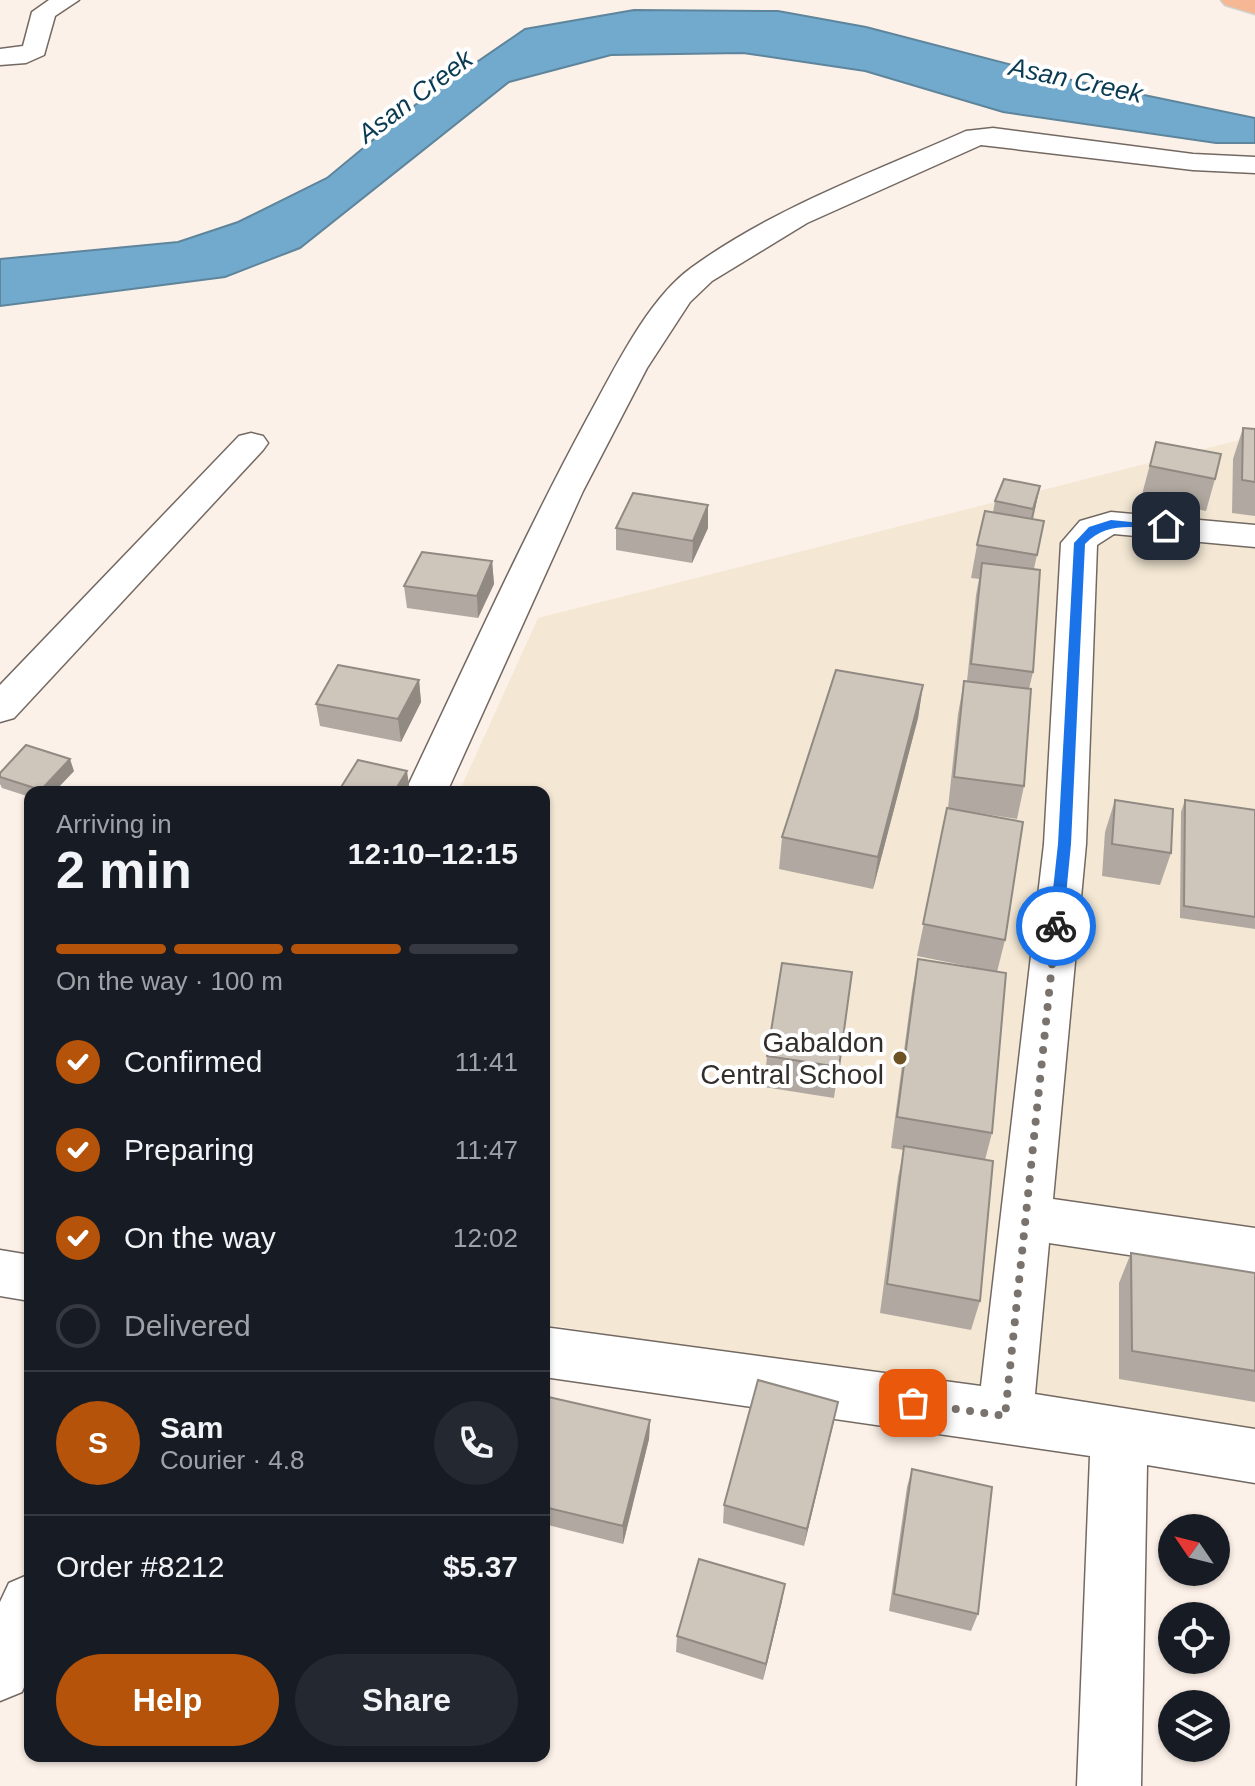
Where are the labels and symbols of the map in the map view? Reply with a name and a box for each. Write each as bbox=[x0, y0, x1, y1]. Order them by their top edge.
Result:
water label: Asan Creek bbox=[350, 42, 480, 150]
water label: Asan Creek bbox=[1004, 51, 1148, 109]
pin bbox=[1132, 492, 1200, 560]
courier bbox=[1016, 886, 1096, 966]
place label: Gabaldon Central School bbox=[700, 1027, 884, 1090]
marker: Gabaldon Central School bbox=[891, 1049, 909, 1067]
pin bbox=[879, 1369, 947, 1437]
north arrow bbox=[1158, 1514, 1230, 1586]

